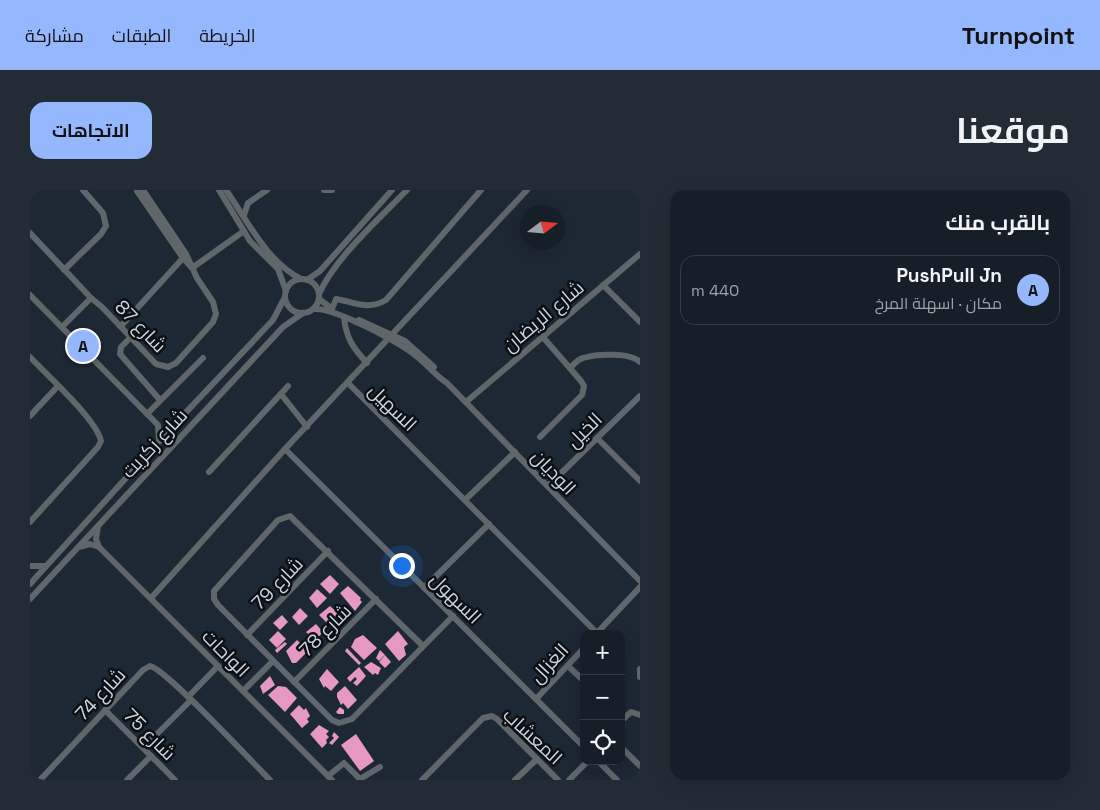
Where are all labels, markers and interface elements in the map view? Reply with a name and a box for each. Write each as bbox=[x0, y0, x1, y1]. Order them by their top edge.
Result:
text: Turnpoint bbox=[962, 20, 1075, 51]
text: مشاركة bbox=[25, 24, 84, 47]
text: الطبقات bbox=[112, 24, 171, 47]
text: الخريطة bbox=[199, 24, 256, 47]
button: الاتجاهات bbox=[30, 102, 152, 159]
text: موقعنا bbox=[956, 109, 1070, 153]
north arrow bbox=[520, 205, 565, 250]
text: بالقرب منك bbox=[946, 209, 1050, 236]
text: PushPull Jn bbox=[896, 263, 1002, 288]
street label: شارع الريضان bbox=[497, 275, 590, 358]
text: 440 m bbox=[691, 280, 739, 301]
text: A bbox=[1028, 280, 1038, 301]
text: مكان · اسهلة المرخ bbox=[875, 293, 1002, 314]
street label: شارع 87 bbox=[109, 295, 172, 359]
pin: A bbox=[67, 327, 99, 365]
street label: السهيل bbox=[363, 378, 422, 437]
street label: شارع زكريت bbox=[116, 403, 194, 484]
street label: الخيل bbox=[561, 407, 608, 454]
street label: الوديان bbox=[526, 444, 581, 500]
street label: شارع 79 bbox=[246, 552, 309, 616]
your location bbox=[389, 553, 415, 579]
street label: السهول bbox=[425, 567, 487, 629]
street label: شارع 78 bbox=[294, 599, 358, 663]
street label: الواحات bbox=[196, 624, 255, 683]
map controls bbox=[580, 630, 625, 765]
button: + bbox=[580, 630, 625, 675]
street label: الغزال bbox=[525, 638, 574, 689]
street label: شارع 74 bbox=[70, 663, 132, 727]
button: − bbox=[580, 675, 625, 720]
street label: شارع 75 bbox=[118, 703, 181, 766]
street label: المعشاب bbox=[498, 703, 568, 770]
button: locate bbox=[580, 720, 625, 765]

